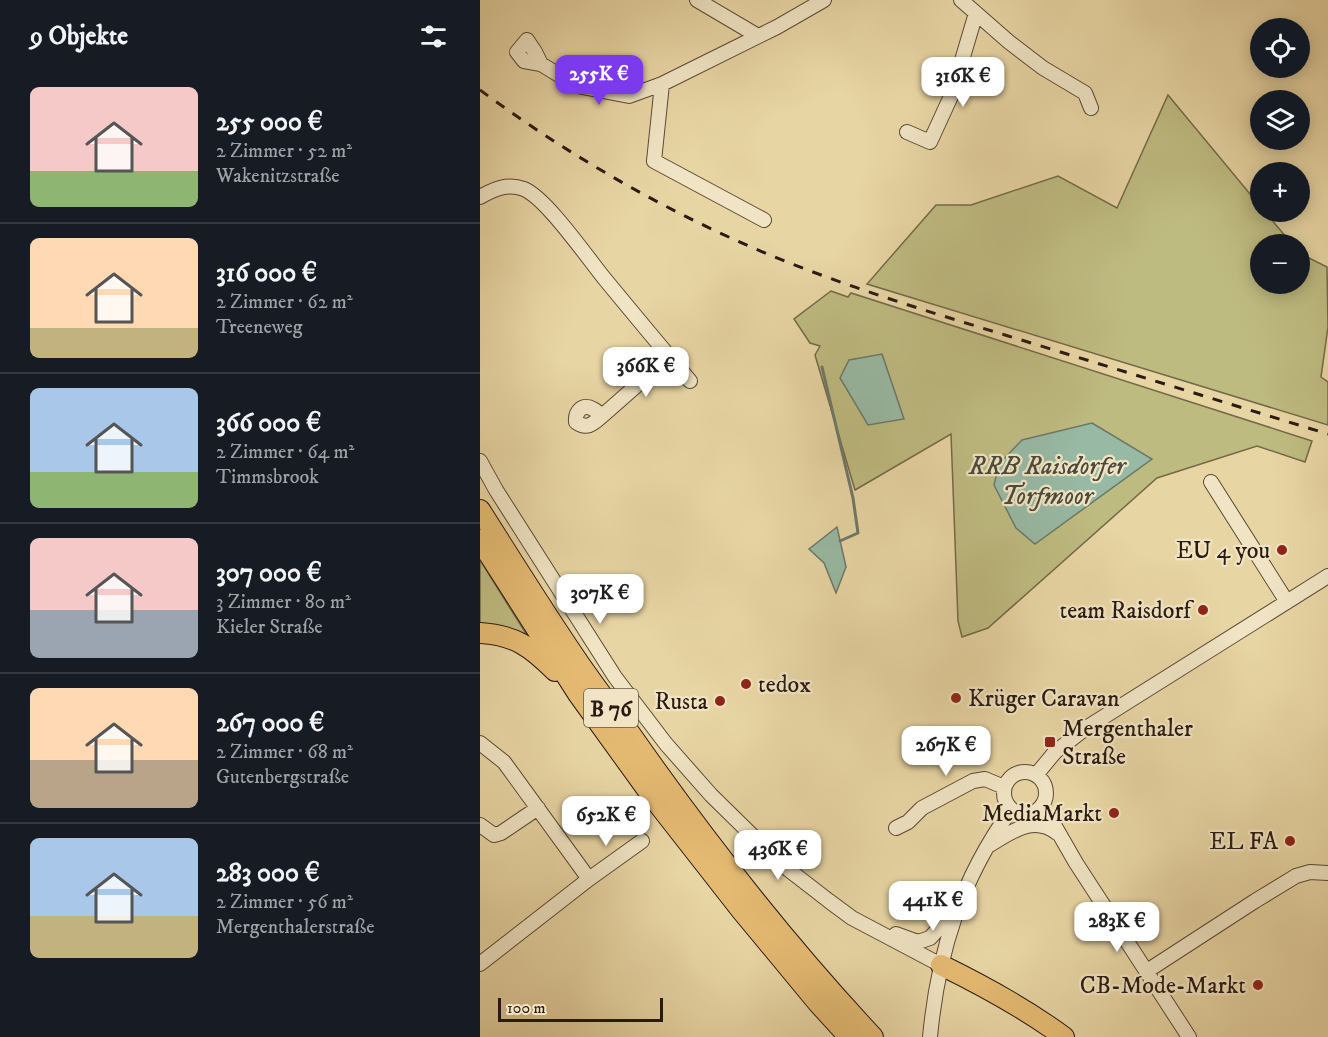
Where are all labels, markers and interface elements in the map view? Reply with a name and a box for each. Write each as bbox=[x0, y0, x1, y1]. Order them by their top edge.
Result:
map controls bbox=[1250, 18, 1310, 294]
button: locate bbox=[1250, 18, 1310, 78]
text: 9 Objekte bbox=[30, 20, 128, 53]
icon: filters bbox=[417, 20, 450, 53]
pin: 255K € bbox=[550, 55, 648, 106]
pin: 316K € bbox=[914, 57, 1012, 108]
text: 255K € bbox=[569, 62, 629, 87]
text: 316K € bbox=[935, 64, 991, 89]
button: layers bbox=[1250, 90, 1310, 150]
text: 255 000 € bbox=[216, 106, 323, 139]
icon: home bbox=[78, 111, 150, 183]
text: 2 Zimmer · 52 m² bbox=[216, 139, 352, 164]
button: + bbox=[1250, 162, 1310, 222]
text: Wakenitzstraße bbox=[216, 164, 340, 189]
button: − bbox=[1250, 234, 1310, 294]
text: 316 000 € bbox=[216, 257, 317, 290]
icon: home bbox=[78, 262, 150, 334]
text: 2 Zimmer · 62 m² bbox=[216, 290, 353, 315]
text: Treeneweg bbox=[216, 315, 303, 340]
pin: 366K € bbox=[597, 347, 695, 398]
text: 366K € bbox=[617, 354, 675, 379]
text: 366 000 € bbox=[216, 407, 321, 440]
icon: home bbox=[78, 412, 150, 484]
text: 2 Zimmer · 64 m² bbox=[216, 440, 354, 465]
water label: RRB Raisdorfer Torfmoor bbox=[968, 450, 1127, 513]
text: Timmsbrook bbox=[216, 465, 319, 490]
place label: EU 4 you bbox=[1176, 536, 1270, 566]
marker: EU 4 you bbox=[1275, 543, 1289, 557]
text: 307 000 € bbox=[216, 557, 322, 590]
icon: home bbox=[78, 562, 150, 634]
pin: 307K € bbox=[551, 574, 649, 625]
text: 307K € bbox=[571, 581, 629, 606]
text: 3 Zimmer · 80 m² bbox=[216, 590, 351, 615]
place label: team Raisdorf bbox=[1060, 596, 1194, 626]
marker: team Raisdorf bbox=[1196, 603, 1210, 617]
text: Kieler Straße bbox=[216, 615, 323, 640]
place label: tedox bbox=[758, 670, 811, 700]
marker: tedox bbox=[739, 677, 753, 691]
place label: Krüger Caravan bbox=[968, 684, 1120, 714]
place label: Rusta bbox=[655, 687, 709, 717]
road number: B 76 bbox=[584, 689, 638, 727]
marker: Krüger Caravan bbox=[949, 691, 963, 705]
marker: Rusta bbox=[713, 694, 727, 708]
text: 267 000 € bbox=[216, 707, 324, 740]
icon: home bbox=[78, 712, 150, 784]
place label: Mergenthaler Straße bbox=[1062, 714, 1193, 772]
pin: 267K € bbox=[897, 726, 995, 777]
text: 267K € bbox=[916, 733, 976, 758]
marker: Mergenthaler Straße bbox=[1043, 735, 1057, 749]
text: 2 Zimmer · 68 m² bbox=[216, 740, 353, 765]
text: Gutenbergstraße bbox=[216, 765, 349, 790]
pin: 652K € bbox=[557, 796, 655, 847]
place label: MediaMarkt bbox=[982, 799, 1102, 829]
text: 652K € bbox=[576, 803, 636, 828]
marker: MediaMarkt bbox=[1107, 806, 1121, 820]
place label: EL FA bbox=[1209, 827, 1279, 857]
pin: 436K € bbox=[729, 830, 827, 881]
marker: EL FA bbox=[1283, 834, 1297, 848]
text: 436K € bbox=[748, 837, 808, 862]
text: 283 000 € bbox=[216, 857, 320, 890]
icon: home bbox=[78, 862, 150, 934]
pin: 441K € bbox=[884, 881, 982, 932]
text: 441K € bbox=[903, 888, 963, 913]
text: 2 Zimmer · 56 m² bbox=[216, 890, 353, 915]
pin: 283K € bbox=[1068, 902, 1166, 953]
text: 283K € bbox=[1088, 909, 1146, 934]
text: Mergenthalerstraße bbox=[216, 915, 375, 940]
place label: CB-Mode-Markt bbox=[1080, 971, 1246, 1001]
marker: CB-Mode-Markt bbox=[1251, 978, 1265, 992]
scale bar bbox=[498, 995, 663, 1022]
text: 100 m bbox=[507, 998, 546, 1018]

